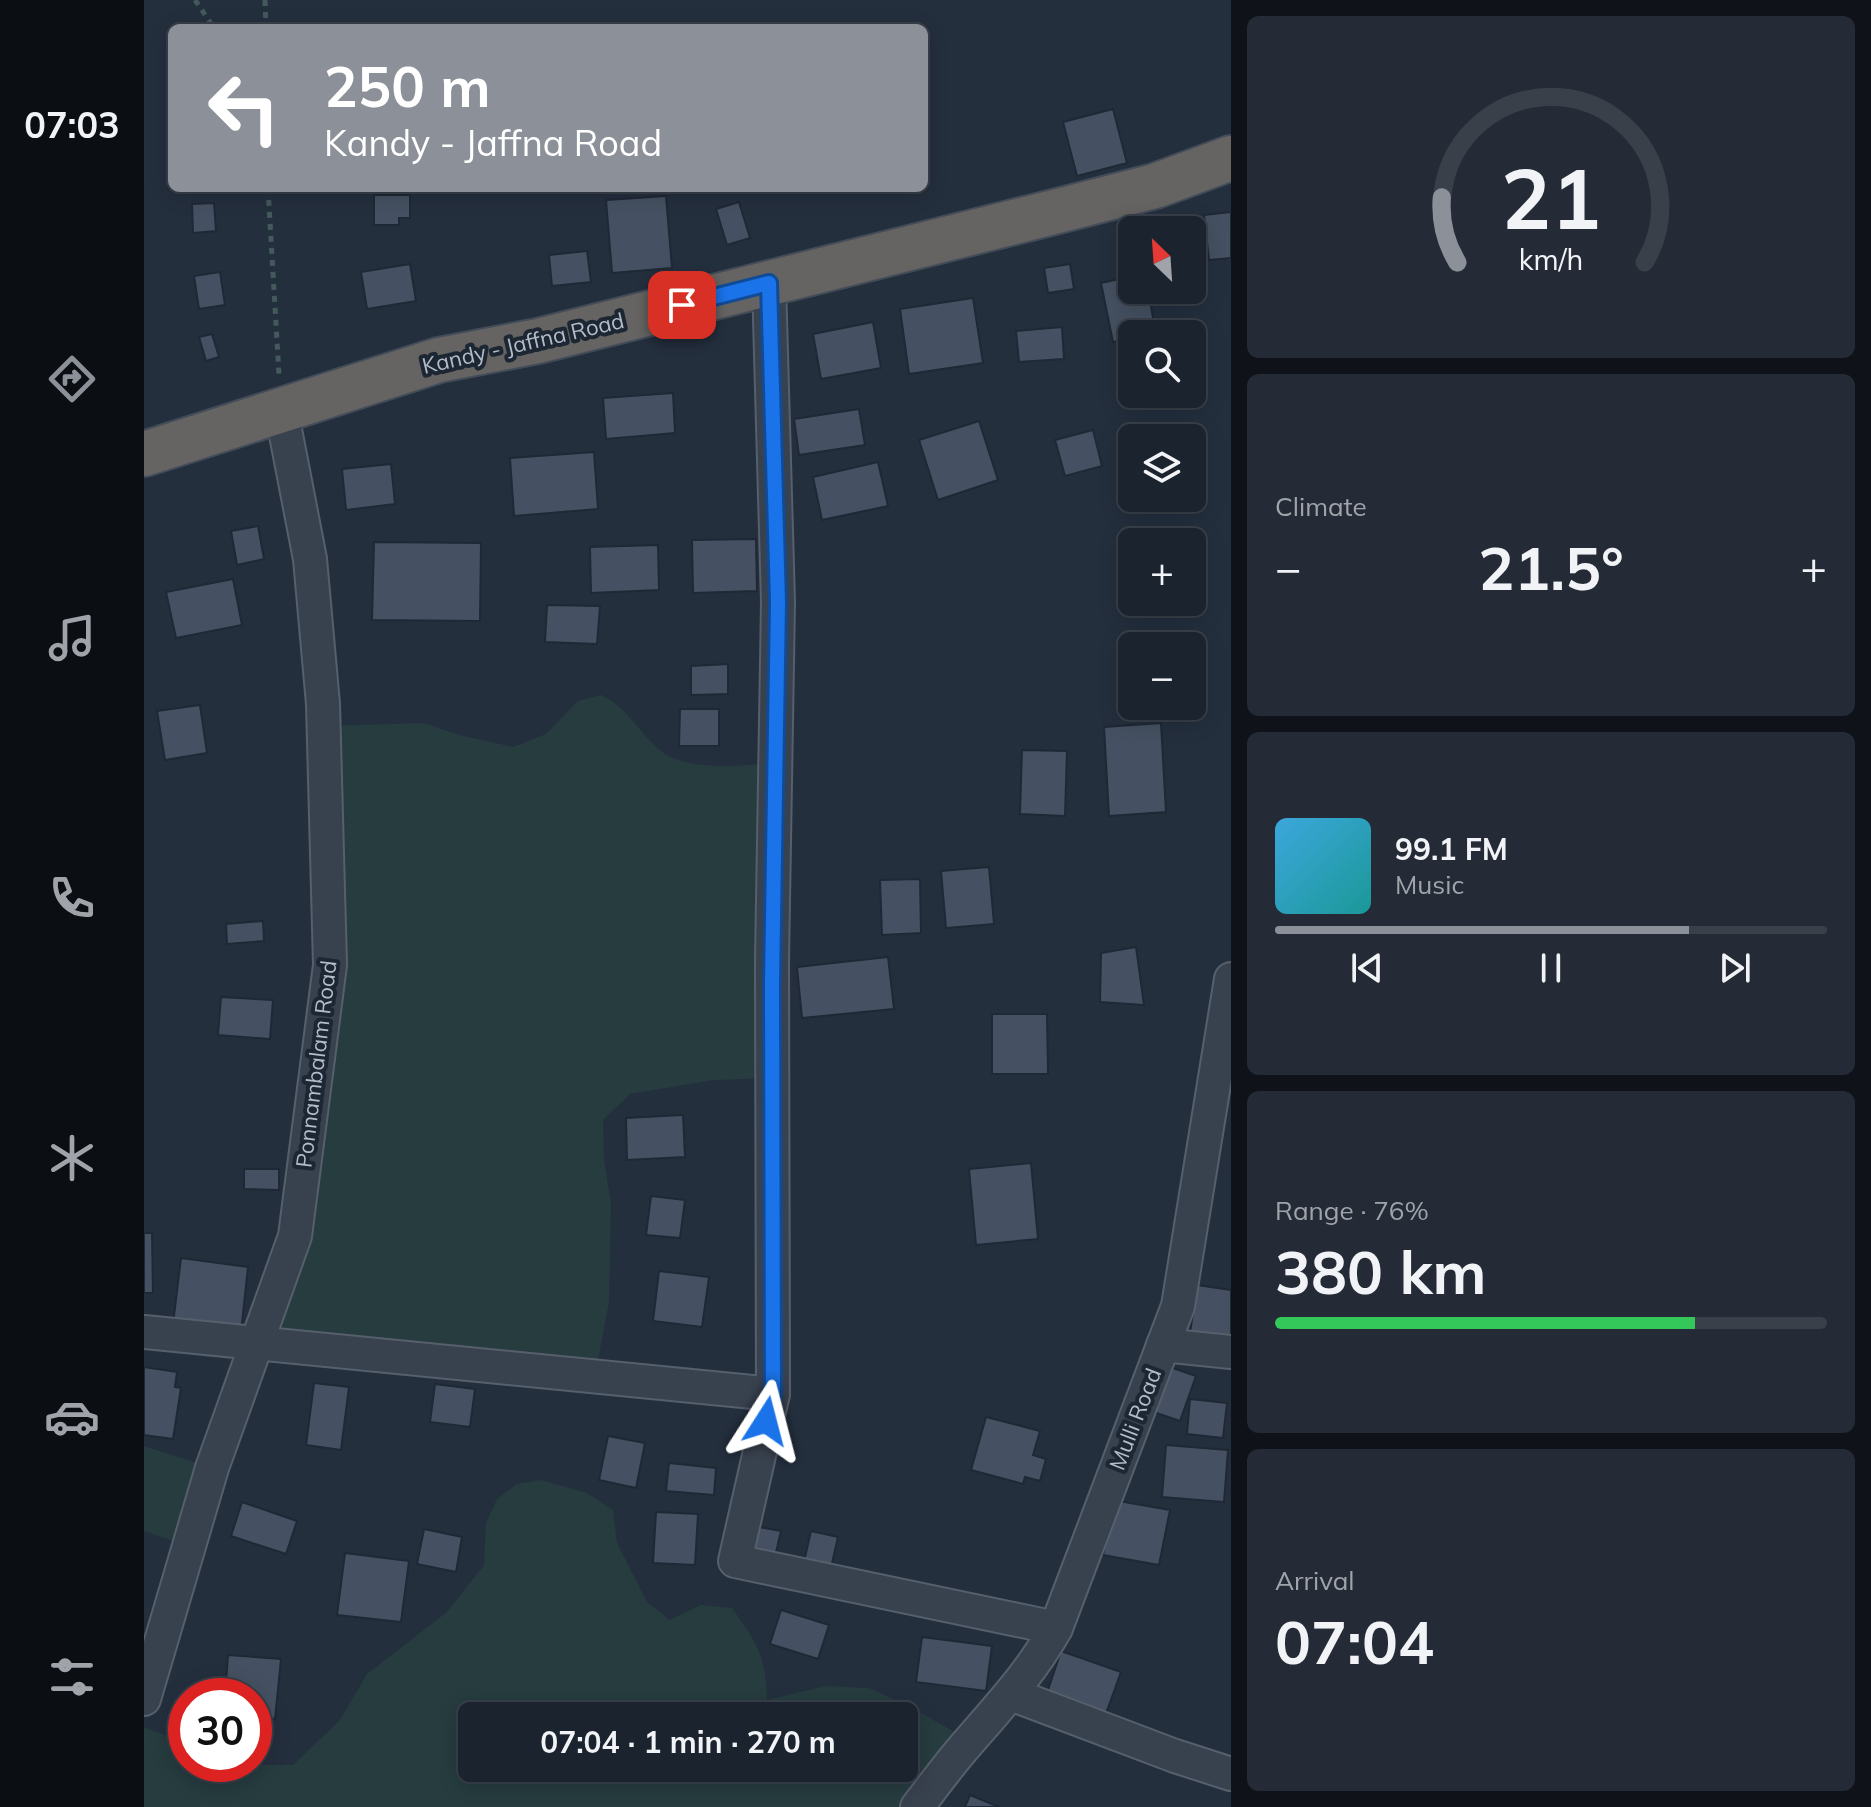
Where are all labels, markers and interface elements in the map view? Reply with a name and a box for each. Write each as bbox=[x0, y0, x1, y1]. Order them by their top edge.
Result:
text: 250 m bbox=[324, 51, 491, 121]
icon: left bbox=[192, 56, 296, 160]
text: 07:03 bbox=[24, 102, 120, 147]
text: Kandy - Jaffna Road bbox=[324, 120, 662, 165]
text: 21 bbox=[1501, 145, 1601, 250]
north arrow bbox=[1118, 216, 1206, 304]
map controls bbox=[1118, 216, 1206, 720]
text: km/h bbox=[1519, 241, 1583, 277]
pin bbox=[648, 271, 716, 339]
icon: arrive bbox=[660, 283, 704, 327]
street label: Kandy - Jaffna Road bbox=[419, 306, 627, 380]
button: search bbox=[1118, 320, 1206, 408]
icon: directions bbox=[44, 351, 100, 407]
button: layers bbox=[1118, 424, 1206, 512]
text: Climate bbox=[1275, 490, 1367, 523]
button: + bbox=[1118, 528, 1206, 616]
text: 21.5° bbox=[1478, 530, 1624, 605]
text: − bbox=[1275, 540, 1301, 595]
text: + bbox=[1801, 540, 1827, 595]
icon: music bbox=[44, 610, 100, 666]
button: − bbox=[1118, 632, 1206, 720]
text: 99.1 FM bbox=[1395, 830, 1508, 868]
text: Music bbox=[1395, 868, 1464, 901]
icon: phone bbox=[44, 870, 100, 926]
icon: previous bbox=[1345, 946, 1389, 990]
icon: pause bbox=[1529, 946, 1573, 990]
icon: next bbox=[1713, 946, 1757, 990]
street label: Ponnambalam Road bbox=[289, 959, 343, 1169]
icon: climate bbox=[44, 1130, 100, 1186]
text: Range · 76% bbox=[1275, 1194, 1429, 1227]
text: 380 km bbox=[1275, 1234, 1487, 1309]
street label: Mulli Road bbox=[1103, 1364, 1167, 1474]
position arrow bbox=[724, 1379, 808, 1463]
icon: car bbox=[44, 1389, 100, 1445]
text: Arrival bbox=[1275, 1564, 1355, 1597]
text: 07:04 bbox=[1275, 1604, 1434, 1679]
icon: filters bbox=[44, 1649, 100, 1705]
speed limit sign: 30 bbox=[168, 1678, 272, 1782]
text: 07:04 · 1 min · 270 m bbox=[540, 1723, 836, 1761]

